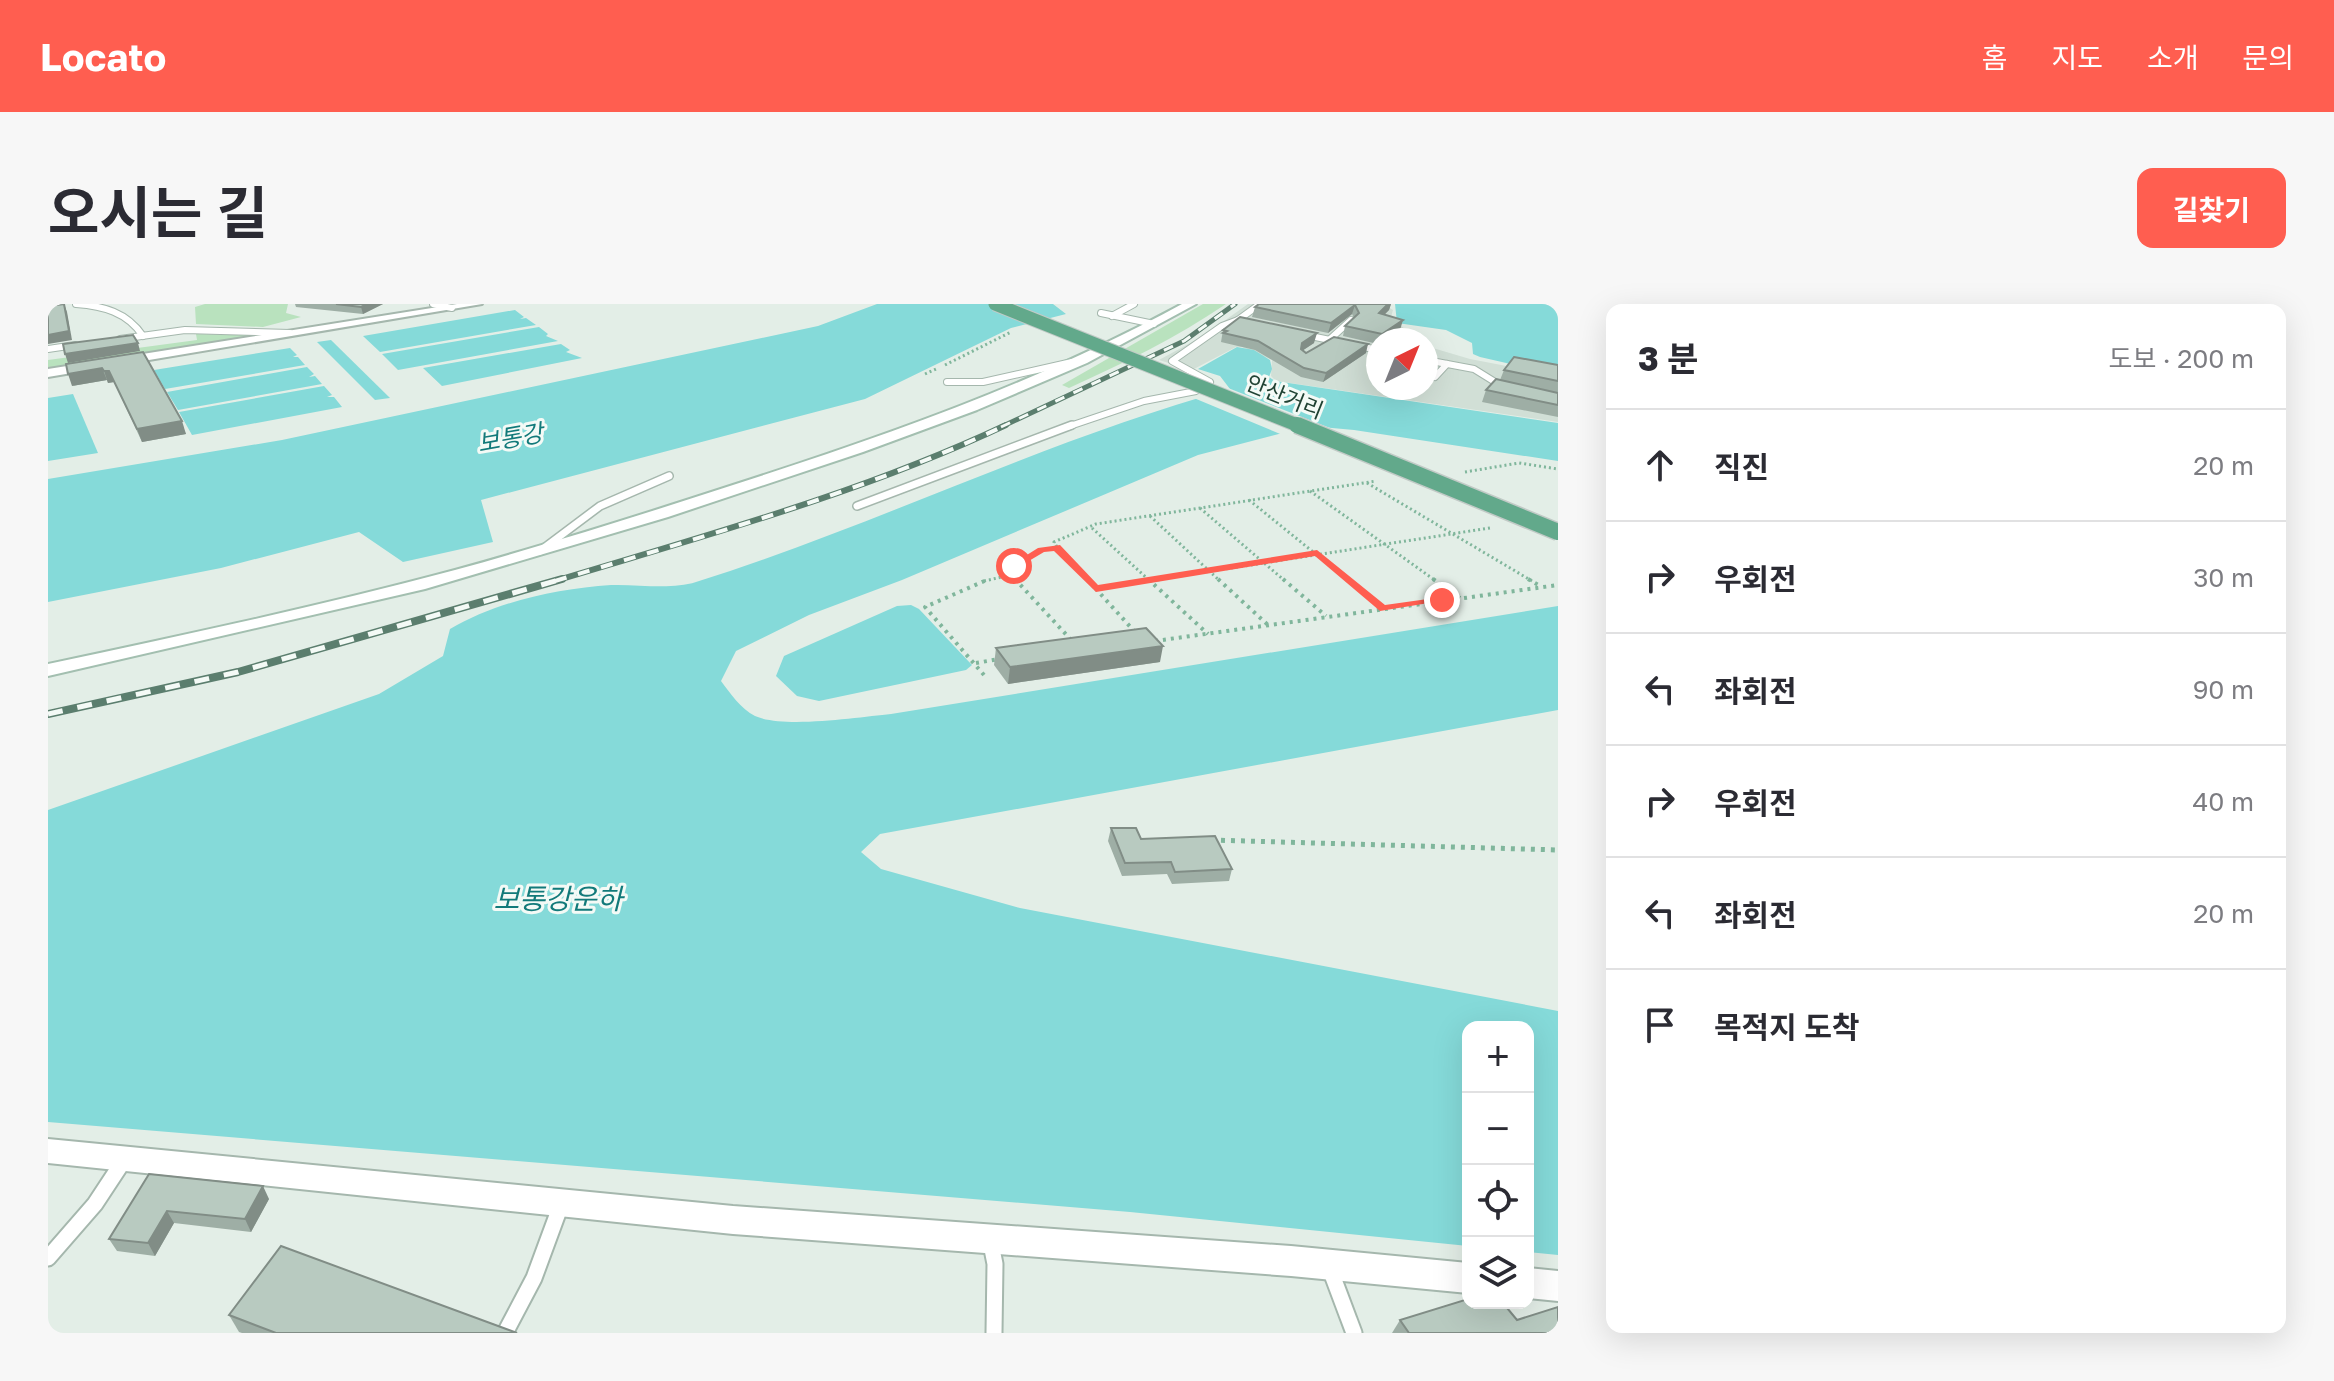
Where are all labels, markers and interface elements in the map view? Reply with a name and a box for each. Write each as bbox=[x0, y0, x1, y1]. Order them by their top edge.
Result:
text: Locato bbox=[40, 34, 166, 79]
text: 홈 bbox=[1982, 41, 2007, 74]
text: 지도 bbox=[2051, 41, 2103, 74]
text: 소개 bbox=[2147, 41, 2198, 74]
text: 문의 bbox=[2242, 41, 2294, 74]
button: 길찾기 bbox=[2137, 168, 2286, 248]
text: 오시는 길 bbox=[48, 178, 268, 245]
north arrow bbox=[1366, 328, 1438, 400]
text: 3 분 bbox=[1638, 338, 1699, 378]
text: 도보 · 200 m bbox=[2109, 343, 2254, 374]
street label: 안산거리 bbox=[1242, 368, 1328, 424]
water label: 보통강 bbox=[475, 416, 548, 457]
icon: ahead bbox=[1638, 443, 1682, 487]
text: 직진 bbox=[1714, 449, 1769, 485]
text: 20 m bbox=[2193, 450, 2254, 481]
route start bbox=[996, 548, 1032, 584]
icon: right bbox=[1638, 555, 1682, 599]
text: 우회전 bbox=[1714, 561, 1797, 597]
text: 30 m bbox=[2193, 562, 2254, 593]
route end bbox=[1424, 582, 1460, 618]
icon: left bbox=[1638, 667, 1682, 711]
text: 좌회전 bbox=[1714, 673, 1797, 709]
text: 90 m bbox=[2193, 674, 2254, 705]
icon: right bbox=[1638, 779, 1682, 823]
text: 우회전 bbox=[1714, 785, 1797, 821]
text: 40 m bbox=[2193, 786, 2254, 817]
water label: 보통강운하 bbox=[494, 882, 626, 915]
icon: left bbox=[1638, 891, 1682, 935]
text: 좌회전 bbox=[1714, 897, 1797, 933]
text: 20 m bbox=[2193, 898, 2254, 929]
icon: arrive bbox=[1638, 1003, 1682, 1047]
text: 목적지 도착 bbox=[1714, 1009, 1860, 1045]
map controls bbox=[1462, 1021, 1534, 1309]
button: + bbox=[1462, 1021, 1534, 1093]
button: − bbox=[1462, 1093, 1534, 1165]
button: locate bbox=[1462, 1165, 1534, 1237]
button: layers bbox=[1462, 1237, 1534, 1309]

